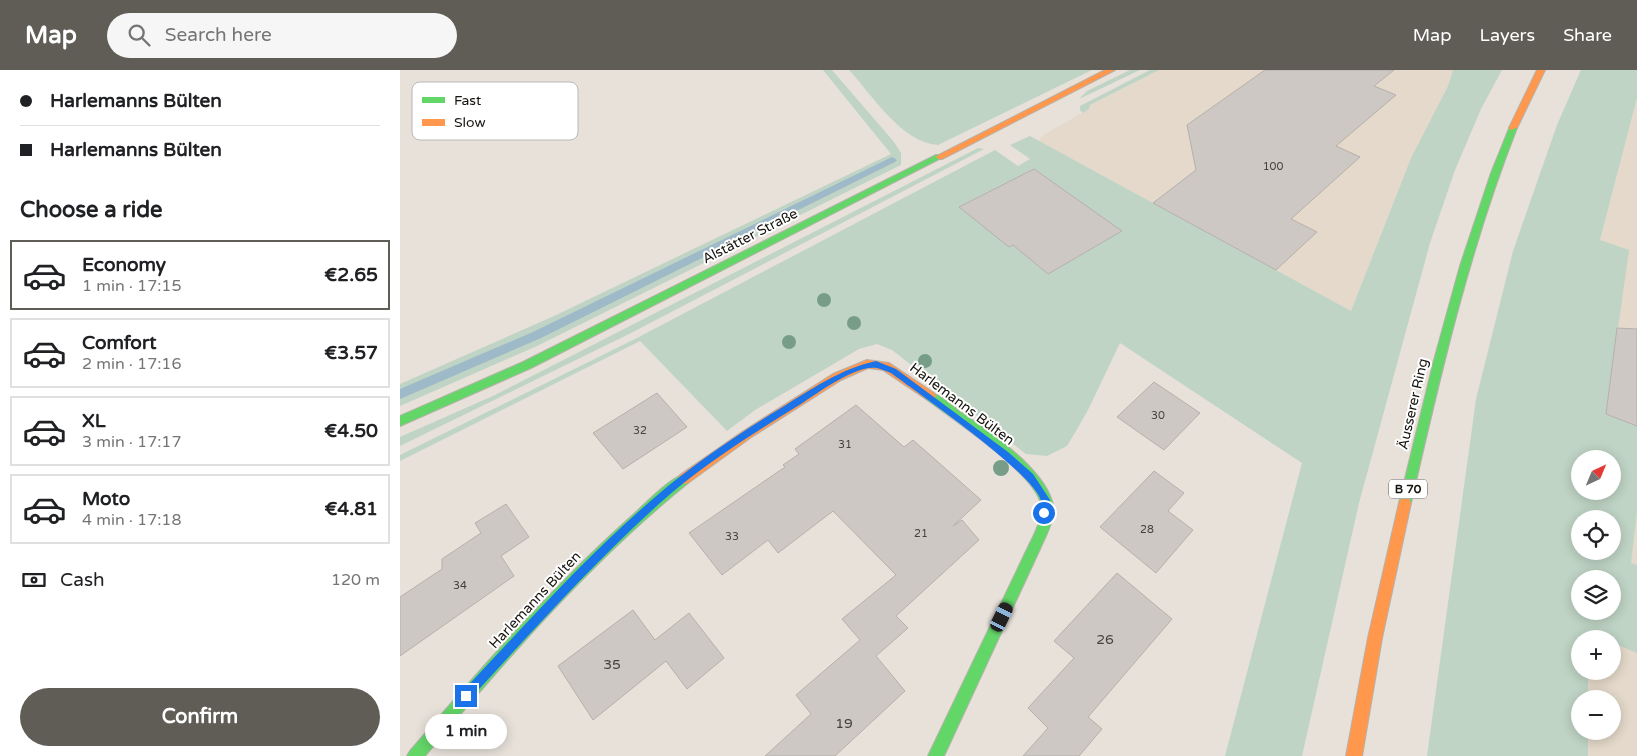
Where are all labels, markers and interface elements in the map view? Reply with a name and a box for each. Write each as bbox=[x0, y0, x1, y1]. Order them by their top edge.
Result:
search box bbox=[107, 13, 457, 58]
text: Map bbox=[25, 21, 77, 50]
icon: search bbox=[125, 21, 153, 49]
text: Search here bbox=[165, 24, 272, 46]
text: Map bbox=[1413, 24, 1452, 46]
text: Layers bbox=[1480, 24, 1535, 46]
text: Share bbox=[1563, 24, 1612, 46]
legend bbox=[412, 82, 578, 140]
text: Harlemanns Bülten bbox=[50, 90, 222, 112]
text: Fast bbox=[454, 92, 482, 109]
text: Slow bbox=[454, 114, 486, 131]
text: Harlemanns Bülten bbox=[50, 139, 222, 161]
house number: 100 bbox=[1263, 160, 1283, 173]
text: Choose a ride bbox=[20, 197, 163, 223]
street label: Alstätter Straße bbox=[700, 205, 800, 267]
icon: car bbox=[22, 253, 67, 298]
text: Economy bbox=[82, 254, 166, 276]
text: €2.65 bbox=[324, 264, 378, 286]
text: 1 min · 17:15 bbox=[82, 276, 181, 296]
icon: car bbox=[22, 331, 67, 376]
text: Comfort bbox=[82, 332, 156, 354]
text: €3.57 bbox=[324, 342, 378, 364]
text: 2 min · 17:16 bbox=[82, 354, 181, 374]
street label: Äusserer Ring bbox=[1394, 357, 1432, 451]
street label: Harlemanns Bülten bbox=[906, 359, 1018, 449]
icon: car bbox=[22, 409, 67, 454]
house number: 30 bbox=[1151, 409, 1165, 422]
text: XL bbox=[82, 410, 106, 432]
text: €4.50 bbox=[324, 420, 378, 442]
house number: 32 bbox=[633, 424, 647, 437]
text: 3 min · 17:17 bbox=[82, 432, 181, 452]
house number: 31 bbox=[838, 438, 852, 451]
north arrow bbox=[1571, 450, 1621, 500]
map controls bbox=[1571, 450, 1621, 740]
road number: B 70 bbox=[1389, 479, 1427, 498]
icon: car bbox=[22, 487, 67, 532]
text: Moto bbox=[82, 488, 130, 510]
text: €4.81 bbox=[324, 498, 378, 520]
route start bbox=[1033, 502, 1055, 524]
text: 4 min · 17:18 bbox=[82, 510, 181, 530]
button: locate bbox=[1571, 510, 1621, 560]
house number: 28 bbox=[1140, 523, 1154, 536]
house number: 21 bbox=[914, 527, 928, 540]
house number: 33 bbox=[725, 530, 739, 543]
street label: Harlemanns Bülten bbox=[486, 548, 584, 652]
icon: cash bbox=[20, 566, 48, 594]
text: Cash bbox=[60, 569, 105, 591]
text: 120 m bbox=[331, 570, 380, 590]
button: layers bbox=[1571, 570, 1621, 620]
house number: 34 bbox=[453, 579, 467, 592]
car bbox=[988, 600, 1015, 634]
button: + bbox=[1571, 630, 1621, 680]
house number: 26 bbox=[1096, 631, 1114, 648]
house number: 35 bbox=[603, 656, 621, 673]
route end bbox=[455, 685, 477, 707]
button: Confirm bbox=[20, 688, 380, 746]
button: − bbox=[1571, 690, 1621, 740]
callout: 1 min bbox=[425, 714, 507, 748]
house number: 19 bbox=[835, 715, 853, 732]
text: 1 min bbox=[445, 721, 487, 741]

